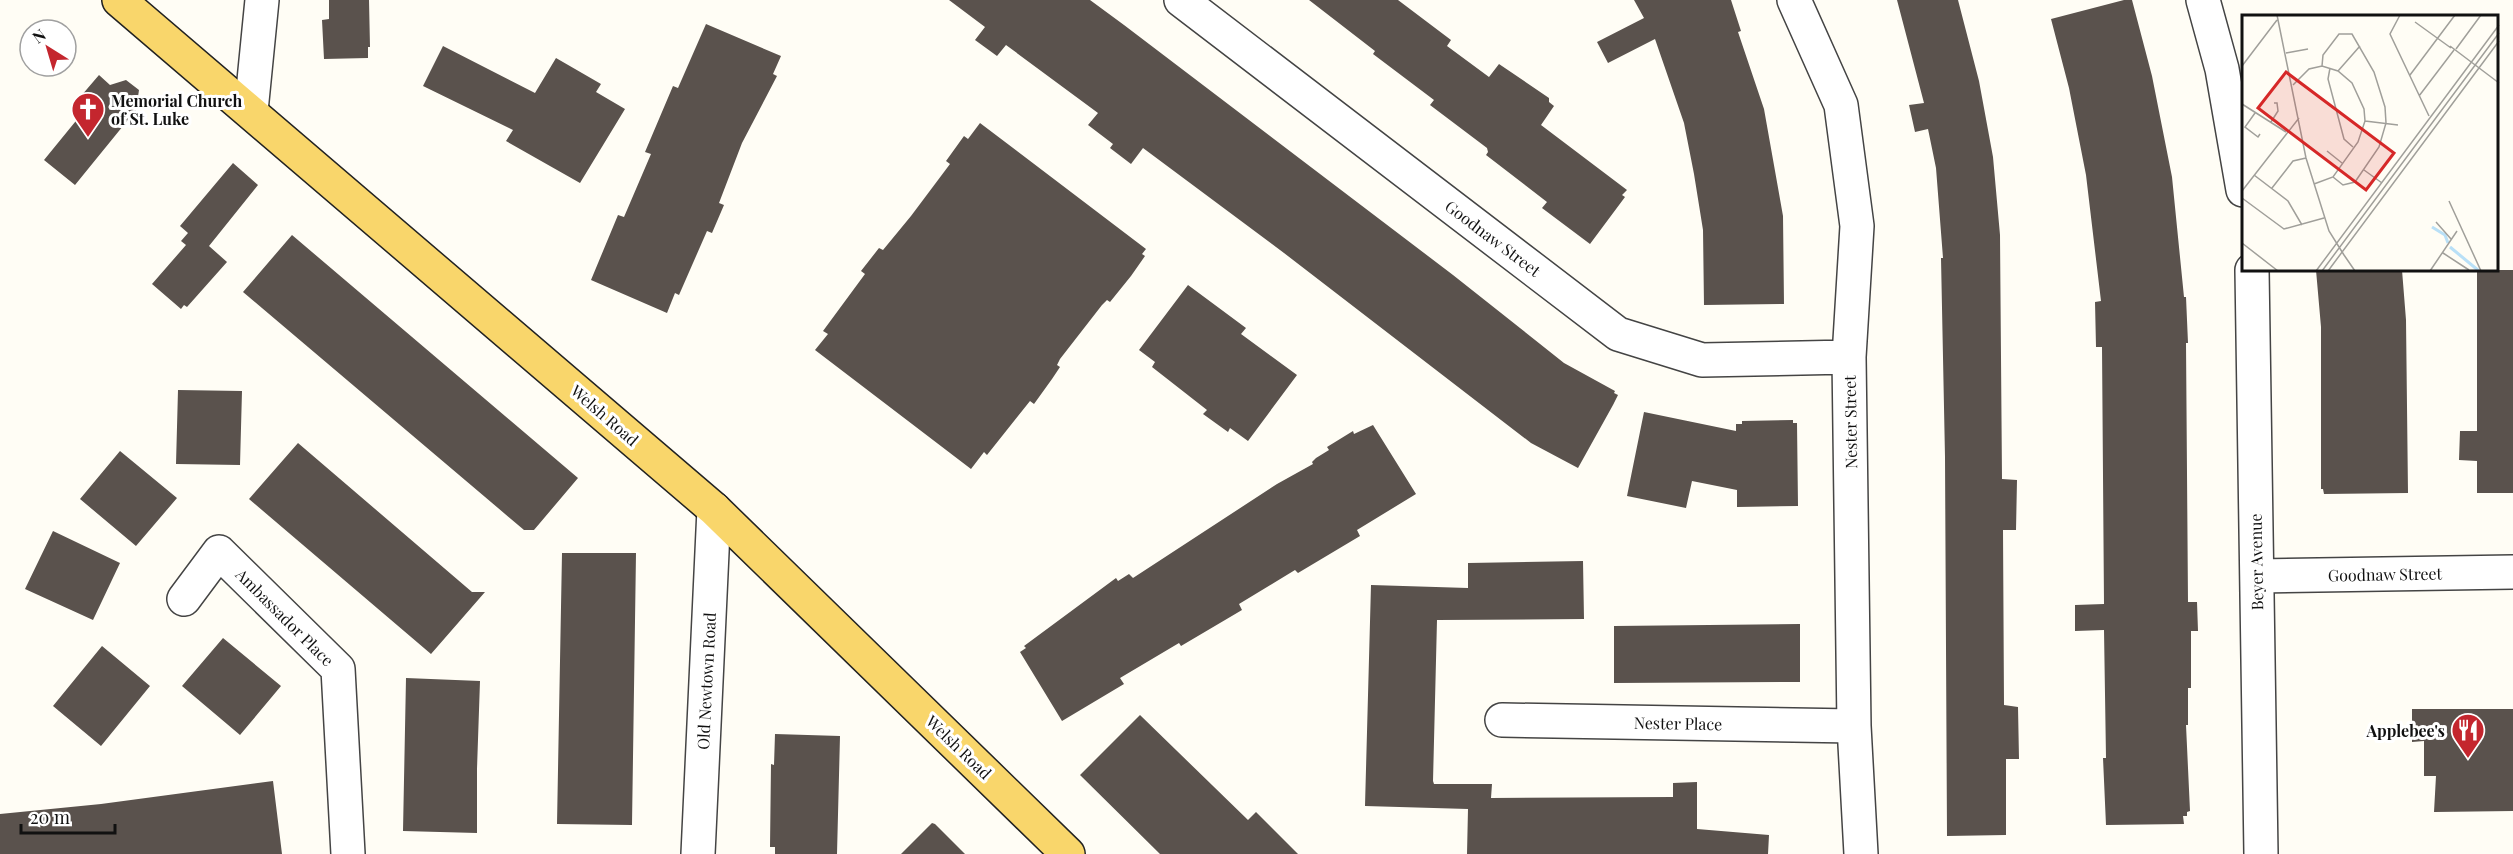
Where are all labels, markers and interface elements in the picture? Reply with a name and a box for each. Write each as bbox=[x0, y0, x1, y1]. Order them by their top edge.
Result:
inset map bbox=[2242, 15, 2498, 272]
north arrow bbox=[18, 18, 78, 78]
text: N bbox=[28, 23, 50, 47]
place label: Memorial Church of St. Luke bbox=[111, 90, 242, 129]
church icon: Memorial Church of St. Luke bbox=[70, 91, 106, 138]
street label: Goodnaw Street bbox=[1441, 195, 1545, 281]
street label: Nester Street bbox=[1839, 375, 1861, 469]
street label: Welsh Road bbox=[566, 379, 643, 450]
street label: Beyer Avenue bbox=[2245, 513, 2267, 611]
street label: Goodnaw Street bbox=[2328, 562, 2443, 585]
street label: Ambassador Place bbox=[231, 563, 338, 670]
street label: Old Newtown Road bbox=[692, 612, 720, 750]
street label: Welsh Road bbox=[921, 710, 996, 783]
street label: Nester Place bbox=[1634, 712, 1722, 734]
restaurant icon: Applebee's bbox=[2450, 712, 2486, 759]
place label: Applebee's bbox=[2365, 720, 2445, 741]
scale bar bbox=[21, 797, 116, 835]
text: 20 m bbox=[30, 805, 70, 829]

